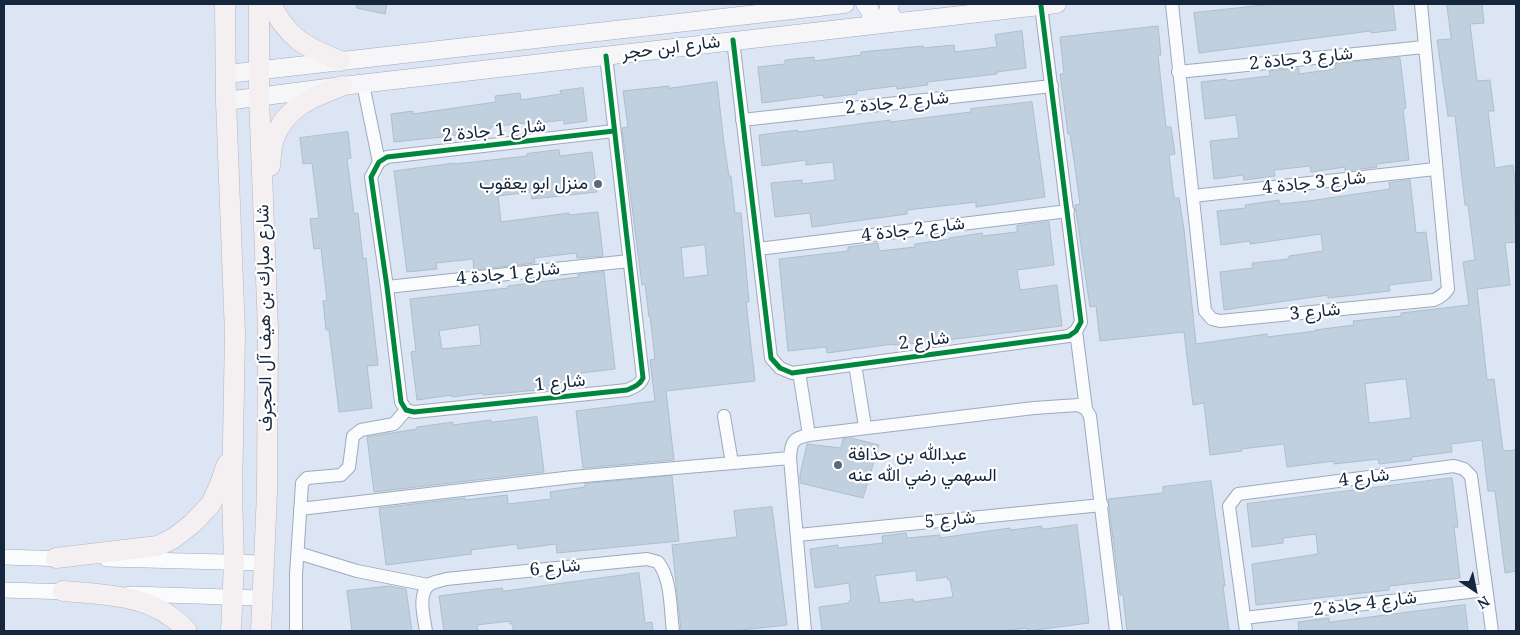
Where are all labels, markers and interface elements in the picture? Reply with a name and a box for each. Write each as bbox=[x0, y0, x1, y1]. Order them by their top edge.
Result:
street label: شارع ابن حجر bbox=[620, 31, 722, 65]
street label: شارع 3 جادة 2 bbox=[1248, 43, 1354, 75]
street label: شارع 2 جادة 2 bbox=[844, 87, 950, 119]
street label: شارع 1 جادة 2 bbox=[441, 115, 547, 147]
street label: شارع 3 جادة 4 bbox=[1261, 167, 1367, 199]
place label: منزل ابو يعقوب bbox=[479, 173, 588, 195]
marker: منزل ابو يعقوب bbox=[592, 178, 604, 190]
street label: شارع مبارك بن هيف آل الحجرف bbox=[252, 204, 278, 432]
street label: شارع 2 جادة 4 bbox=[860, 213, 966, 247]
street label: شارع 1 جادة 4 bbox=[455, 258, 561, 290]
street label: شارع 3 bbox=[1289, 299, 1341, 325]
street label: شارع 2 bbox=[897, 327, 951, 355]
street label: شارع 1 bbox=[534, 370, 586, 396]
place label: عبدالله بن حذافة السهمي رضي الله عنه bbox=[848, 444, 997, 486]
marker: عبدالله بن حذافة السهمي رضي الله عنه bbox=[832, 459, 844, 471]
street label: شارع 4 bbox=[1337, 464, 1391, 492]
street label: شارع 5 bbox=[924, 507, 976, 533]
street label: شارع 6 bbox=[529, 555, 581, 581]
north arrow bbox=[1450, 565, 1500, 615]
street label: شارع 4 جادة 2 bbox=[1312, 587, 1418, 621]
text: N bbox=[1474, 592, 1494, 614]

